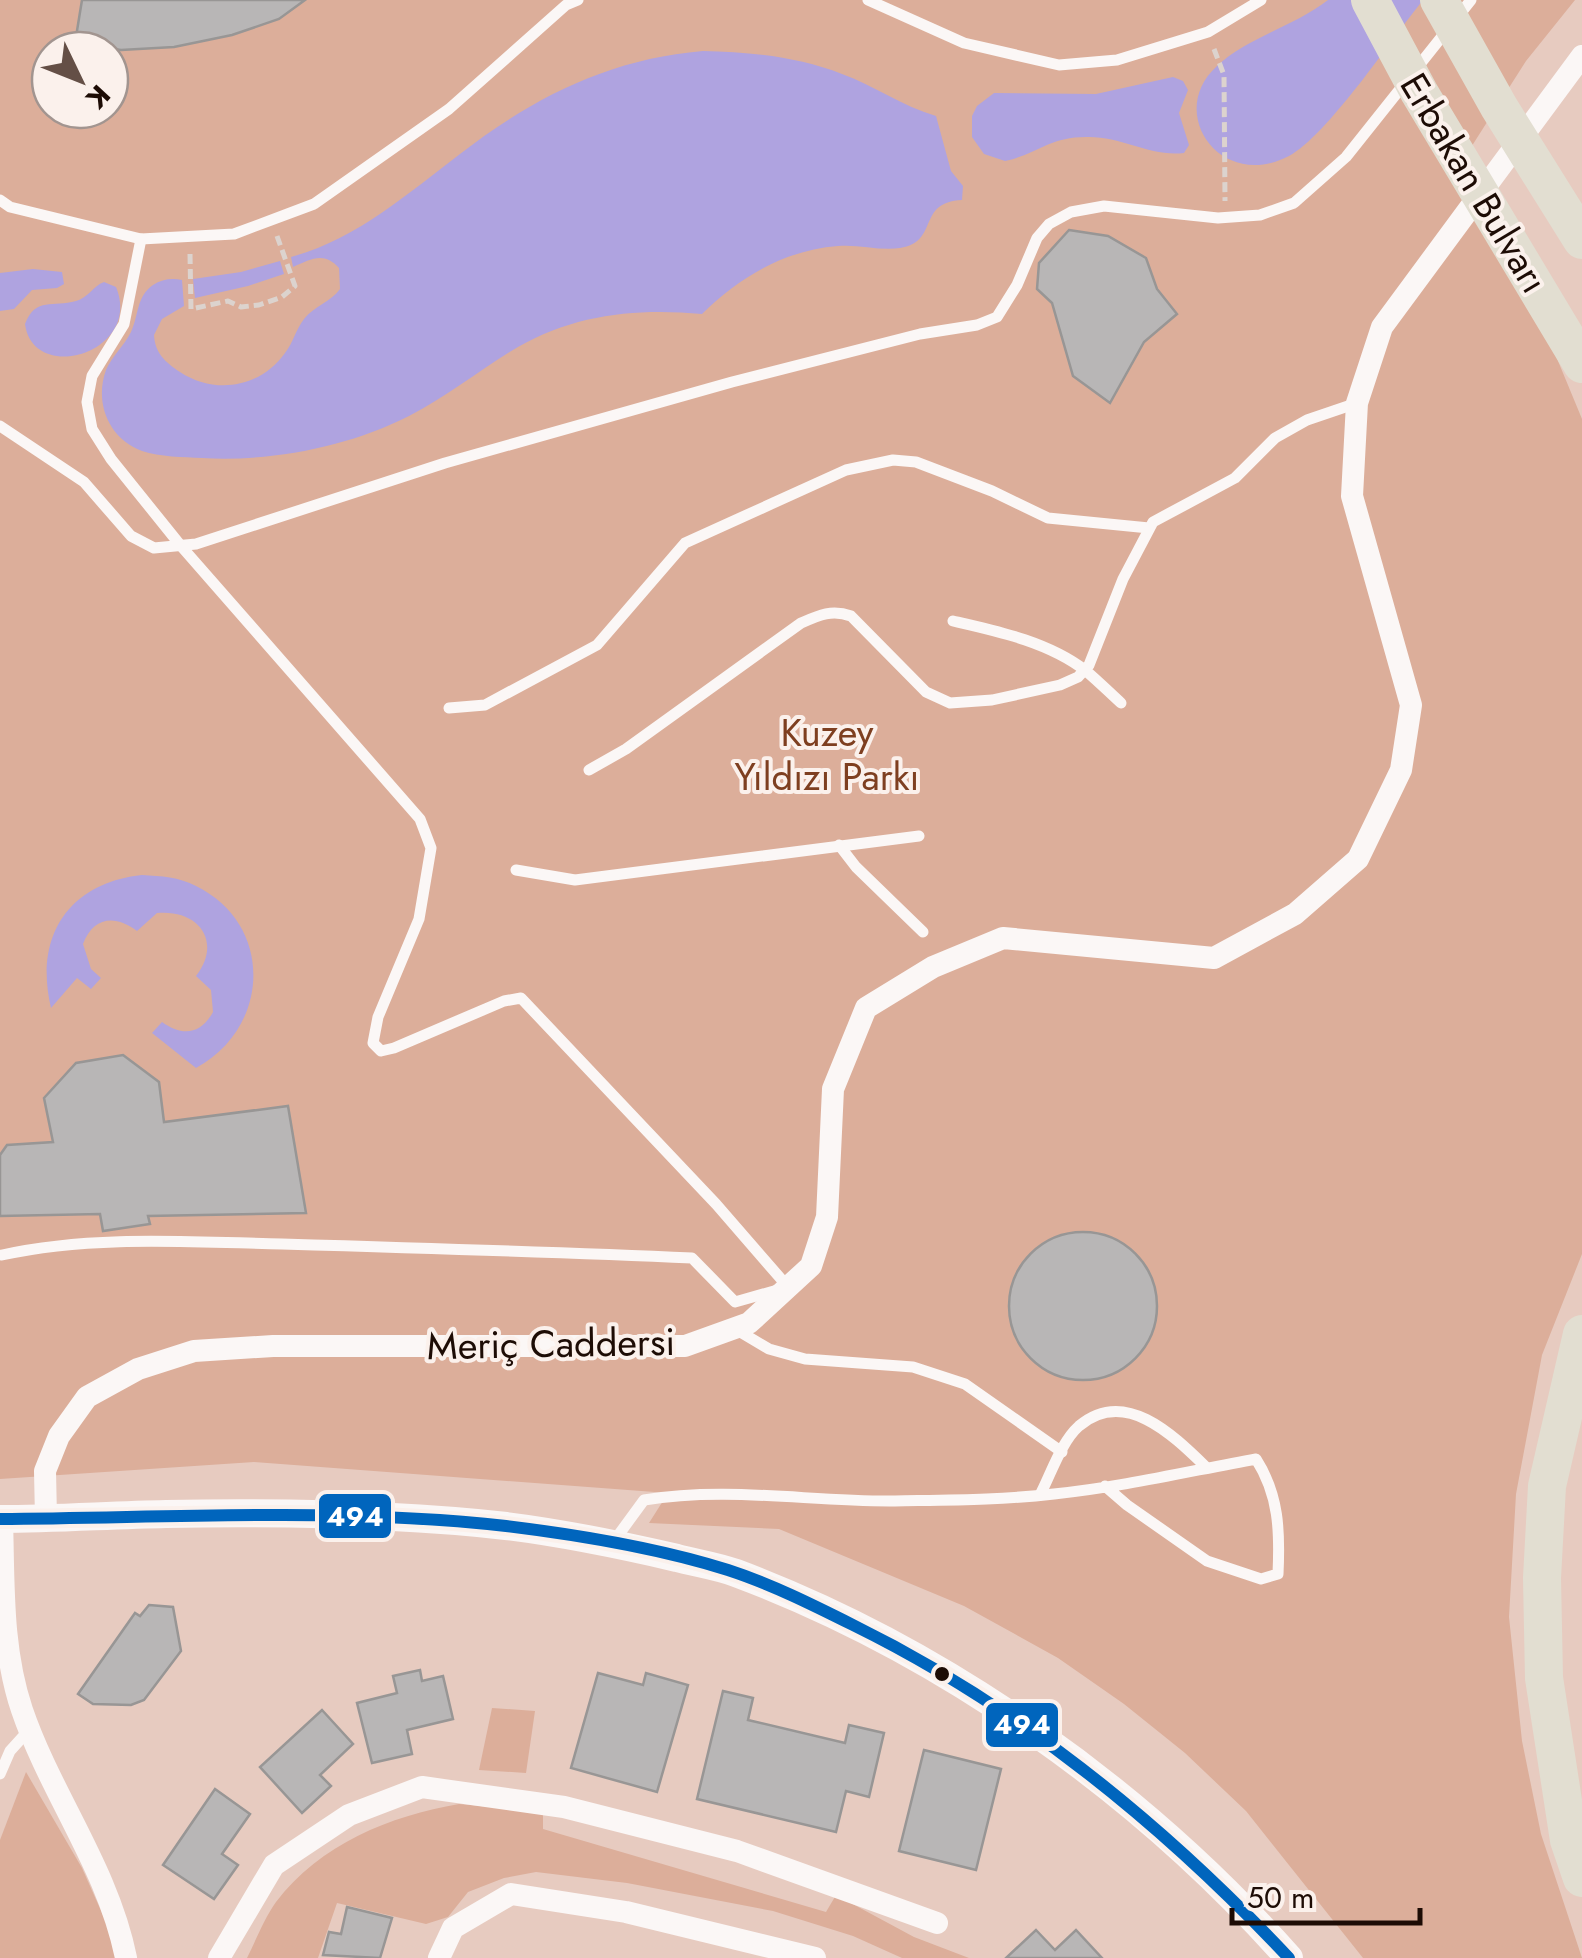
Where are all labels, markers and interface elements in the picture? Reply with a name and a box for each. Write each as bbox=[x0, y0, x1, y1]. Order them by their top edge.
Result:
north arrow bbox=[30, 30, 130, 130]
street label: Erbakan Bulvarı bbox=[1387, 62, 1562, 303]
text: K bbox=[76, 76, 120, 118]
park label: Kuzey Yıldızı Parkı bbox=[735, 705, 919, 804]
street label: Meriç Caddersi bbox=[426, 1314, 676, 1373]
line badge: 494 bbox=[317, 1492, 393, 1540]
text: 494 bbox=[326, 1496, 384, 1537]
unlabelled marker bbox=[932, 1664, 952, 1684]
line badge: 494 bbox=[984, 1701, 1060, 1749]
text: 494 bbox=[993, 1704, 1051, 1745]
scale bar bbox=[1232, 1863, 1420, 1925]
text: 50 m bbox=[1247, 1876, 1314, 1919]

